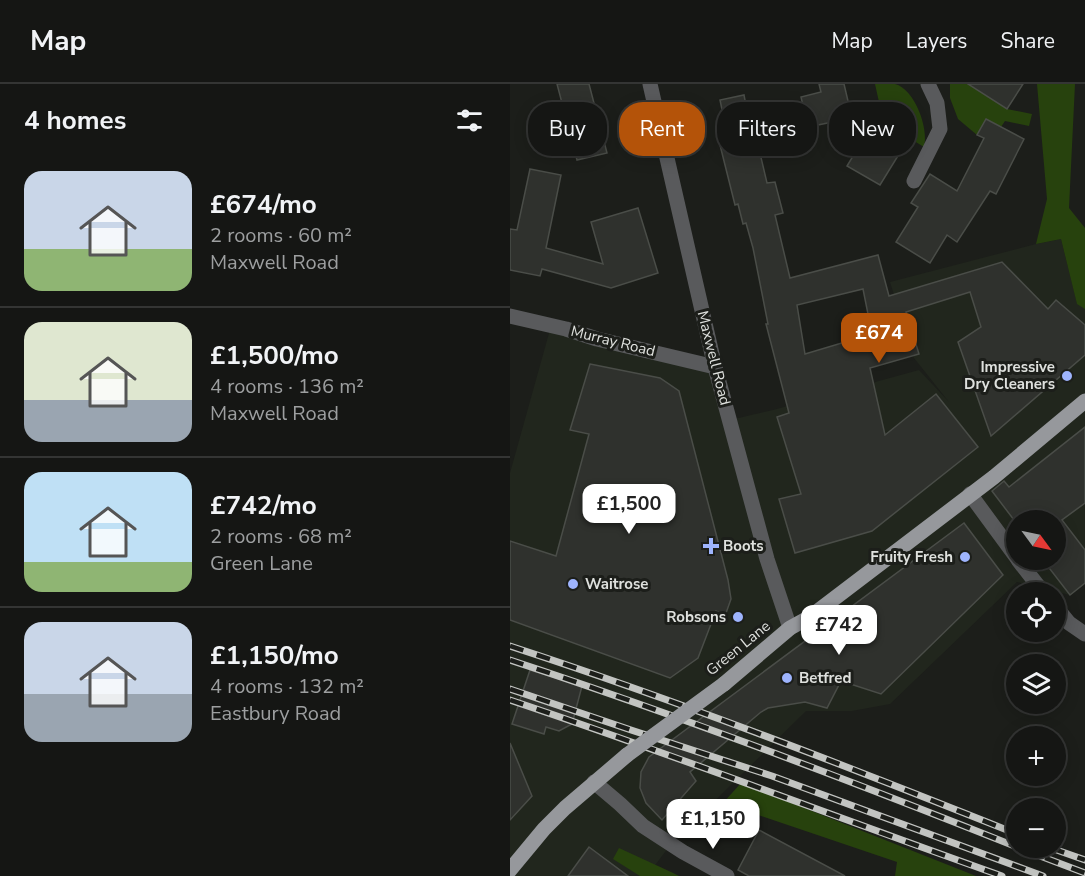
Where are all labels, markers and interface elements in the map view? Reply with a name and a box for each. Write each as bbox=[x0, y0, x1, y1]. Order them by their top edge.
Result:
text: Map bbox=[30, 22, 86, 60]
text: Map bbox=[831, 27, 873, 55]
text: Layers bbox=[906, 27, 967, 55]
text: Share bbox=[1000, 27, 1055, 55]
chip: Buy bbox=[528, 102, 607, 156]
chip: Rent bbox=[619, 102, 705, 156]
chip: Filters bbox=[717, 102, 817, 156]
chip: New bbox=[829, 102, 916, 156]
text: 4 homes bbox=[24, 103, 126, 138]
icon: filters bbox=[453, 104, 486, 137]
text: £674/mo bbox=[210, 187, 317, 222]
icon: home bbox=[72, 195, 144, 267]
text: 2 rooms · 60 m² bbox=[210, 222, 352, 249]
text: Maxwell Road bbox=[210, 249, 339, 276]
street label: Maxwell Road bbox=[693, 309, 735, 407]
pin: £674 bbox=[843, 313, 915, 364]
text: £674 bbox=[855, 319, 903, 346]
street label: Murray Road bbox=[569, 321, 657, 361]
text: £1,500/mo bbox=[210, 338, 339, 373]
icon: home bbox=[72, 346, 144, 418]
place label: Impressive Dry Cleaners bbox=[964, 357, 1055, 394]
marker: Impressive Dry Cleaners bbox=[1060, 369, 1074, 383]
text: 4 rooms · 136 m² bbox=[210, 373, 364, 400]
text: Maxwell Road bbox=[210, 400, 339, 427]
pin: £1,500 bbox=[580, 484, 678, 535]
text: £742/mo bbox=[210, 488, 317, 523]
text: £1,500 bbox=[597, 490, 661, 517]
icon: home bbox=[72, 496, 144, 568]
north arrow bbox=[1006, 510, 1066, 570]
map controls bbox=[1006, 510, 1066, 858]
text: 2 rooms · 68 m² bbox=[210, 523, 352, 550]
place label: Boots bbox=[723, 536, 764, 556]
marker: Boots bbox=[704, 539, 718, 553]
place label: Fruity Fresh bbox=[870, 547, 953, 567]
text: Green Lane bbox=[210, 550, 313, 577]
marker: Fruity Fresh bbox=[958, 550, 972, 564]
place label: Waitrose bbox=[585, 574, 648, 594]
marker: Waitrose bbox=[566, 577, 580, 591]
button: locate bbox=[1006, 582, 1066, 642]
pin: £742 bbox=[803, 605, 875, 656]
place label: Robsons bbox=[666, 607, 726, 627]
marker: Robsons bbox=[731, 610, 745, 624]
text: £742 bbox=[815, 611, 863, 638]
street label: Green Lane bbox=[702, 616, 774, 680]
text: £1,150/mo bbox=[210, 638, 339, 673]
icon: home bbox=[72, 646, 144, 718]
button: layers bbox=[1006, 654, 1066, 714]
place label: Betfred bbox=[799, 668, 852, 688]
marker: Betfred bbox=[780, 671, 794, 685]
text: 4 rooms · 132 m² bbox=[210, 673, 364, 700]
text: Eastbury Road bbox=[210, 700, 341, 727]
button: + bbox=[1006, 726, 1066, 786]
button: − bbox=[1006, 798, 1066, 858]
pin: £1,150 bbox=[664, 799, 762, 850]
text: £1,150 bbox=[681, 805, 745, 832]

